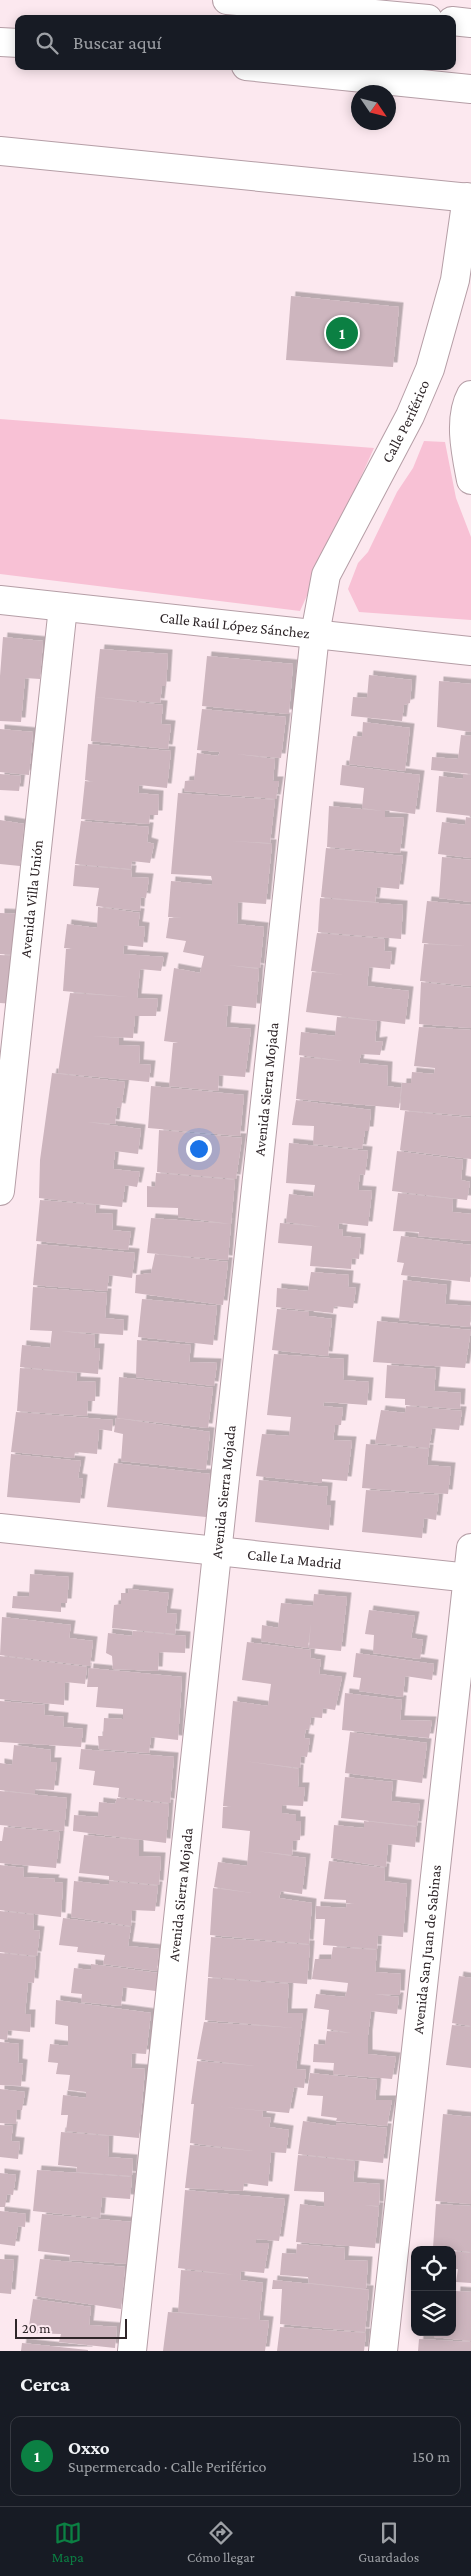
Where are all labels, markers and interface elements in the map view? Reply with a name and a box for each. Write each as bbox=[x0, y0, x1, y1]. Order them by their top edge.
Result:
search box bbox=[15, 15, 456, 70]
icon: search bbox=[33, 29, 61, 57]
text: Buscar aquí bbox=[73, 32, 162, 53]
north arrow bbox=[351, 85, 396, 130]
pin: 1 bbox=[326, 314, 358, 352]
street label: Calle Periférico bbox=[379, 377, 432, 465]
street label: Calle Raúl López Sánchez bbox=[159, 609, 310, 641]
street label: Avenida Villa Unión bbox=[17, 839, 46, 958]
street label: Avenida Sierra Mojada bbox=[251, 1021, 282, 1157]
your location bbox=[186, 1136, 212, 1162]
street label: Avenida Sierra Mojada bbox=[208, 1424, 239, 1560]
street label: Calle La Madrid bbox=[246, 1546, 342, 1572]
street label: Avenida Sierra Mojada bbox=[166, 1827, 196, 1962]
street label: Avenida San Juan de Sabinas bbox=[410, 1864, 444, 2035]
map controls bbox=[411, 2246, 456, 2336]
button: locate bbox=[411, 2246, 456, 2291]
button: layers bbox=[411, 2291, 456, 2336]
scale bar bbox=[15, 2316, 128, 2339]
text: 20 m bbox=[22, 2320, 50, 2336]
text: Cerca bbox=[20, 2372, 70, 2396]
text: Oxxo bbox=[68, 2437, 110, 2458]
text: 1 bbox=[34, 2448, 40, 2465]
text: 150 m bbox=[412, 2448, 450, 2465]
text: Supermercado · Calle Periférico bbox=[68, 2458, 266, 2475]
tab: Mapa bbox=[52, 2519, 84, 2565]
tab: Cómo llegar bbox=[187, 2519, 255, 2565]
tab: Guardados bbox=[358, 2519, 419, 2565]

